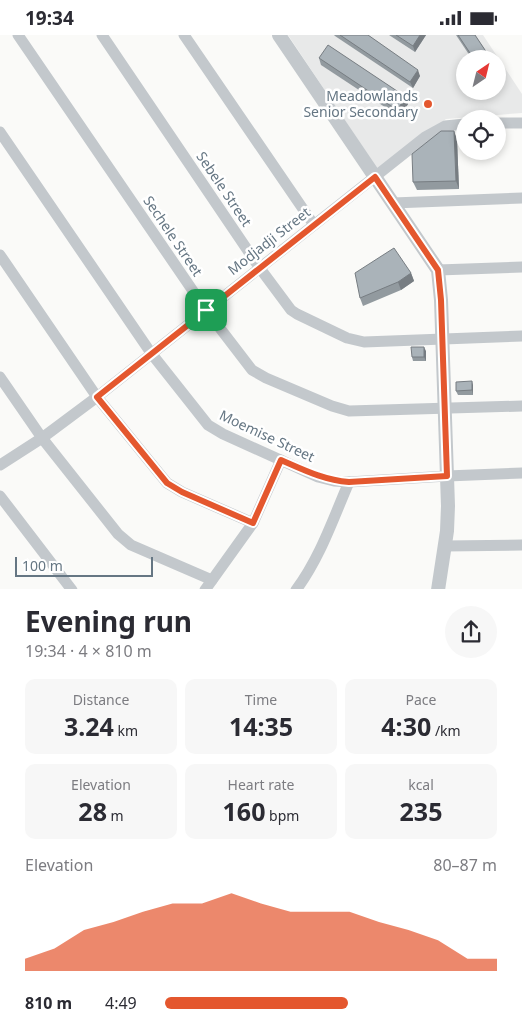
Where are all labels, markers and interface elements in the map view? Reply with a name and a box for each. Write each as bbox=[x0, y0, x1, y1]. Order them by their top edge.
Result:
text: 19:34 bbox=[25, 5, 74, 31]
north arrow bbox=[456, 50, 506, 100]
map controls bbox=[456, 50, 506, 160]
place label: Meadowlands Senior Secondary bbox=[303, 86, 419, 121]
marker: Meadowlands Senior Secondary bbox=[422, 98, 434, 110]
button: locate bbox=[456, 110, 506, 160]
street label: Sebele Street bbox=[192, 148, 256, 230]
street label: Sechele Street bbox=[140, 192, 207, 280]
street label: Modjadji Street bbox=[224, 202, 314, 279]
pin bbox=[185, 289, 227, 331]
icon: arrive bbox=[192, 296, 220, 324]
street label: Moemise Street bbox=[216, 405, 318, 466]
scale bar bbox=[15, 555, 152, 578]
text: 100 m bbox=[22, 556, 63, 575]
text: Evening run bbox=[25, 602, 192, 640]
button: share bbox=[445, 606, 497, 658]
text: 19:34 · 4 × 810 m bbox=[25, 640, 152, 662]
text: Distance bbox=[73, 690, 129, 709]
text: Time bbox=[245, 690, 277, 709]
text: Pace bbox=[406, 690, 436, 709]
text: 3.24 bbox=[64, 709, 114, 743]
text: 14:35 bbox=[229, 709, 293, 743]
text: 4:30 bbox=[381, 709, 431, 743]
text: km bbox=[114, 721, 138, 740]
text: /km bbox=[431, 721, 461, 740]
text: Elevation bbox=[71, 775, 131, 794]
text: Heart rate bbox=[228, 775, 294, 794]
text: kcal bbox=[408, 775, 434, 794]
text: 28 bbox=[78, 794, 107, 828]
text: 160 bbox=[223, 794, 265, 828]
text: 235 bbox=[400, 794, 442, 828]
text: m bbox=[107, 806, 124, 825]
text: bpm bbox=[265, 806, 299, 825]
text: Elevation bbox=[25, 854, 93, 876]
text: 80–87 m bbox=[433, 854, 497, 876]
text: 810 m bbox=[25, 992, 72, 1014]
text: 4:49 bbox=[105, 992, 137, 1014]

